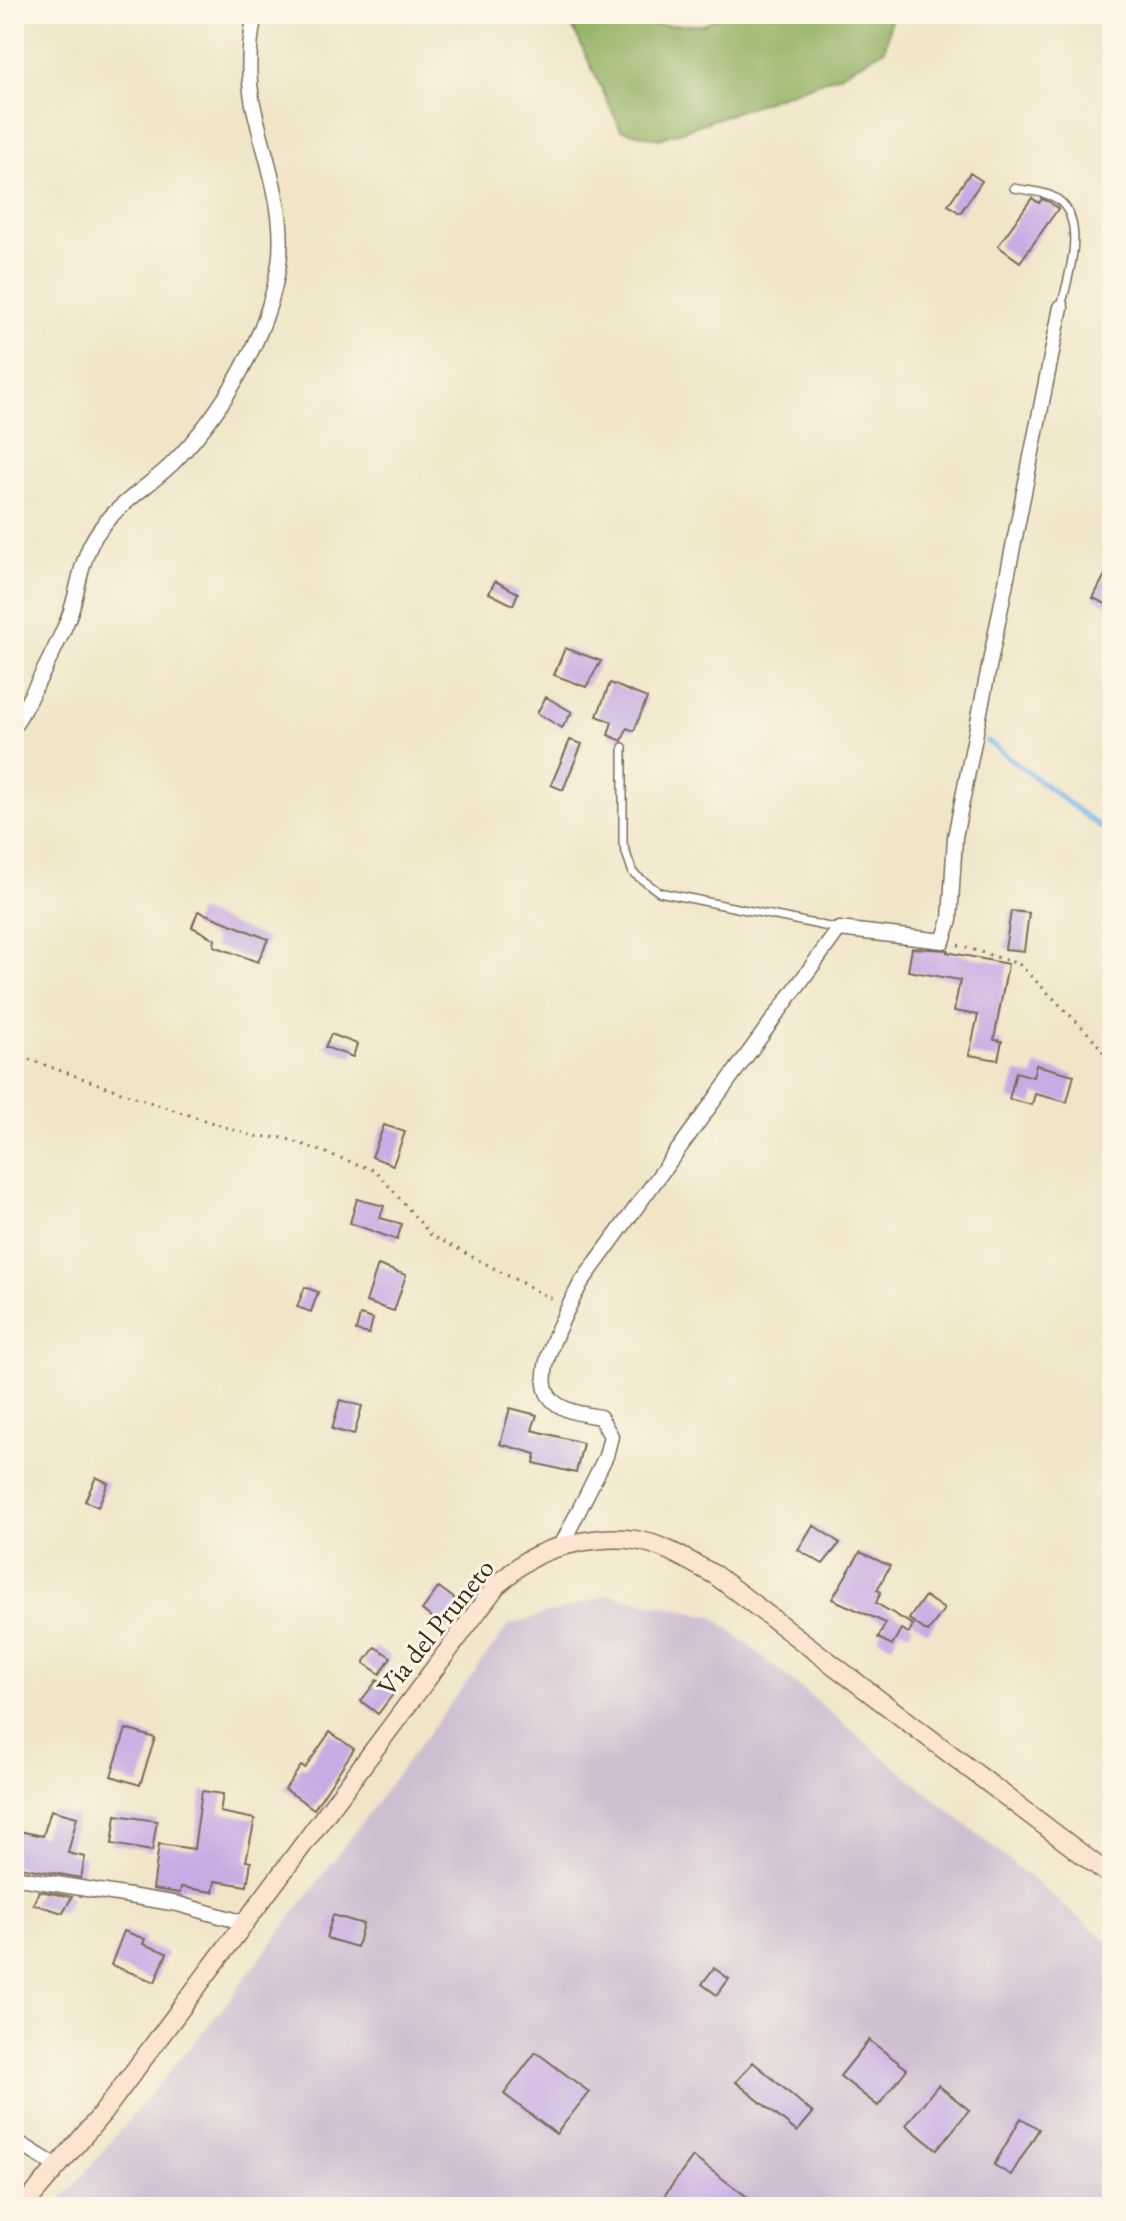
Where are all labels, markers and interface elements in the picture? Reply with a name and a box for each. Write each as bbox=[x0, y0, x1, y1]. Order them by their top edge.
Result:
street label: Via del Pruneto bbox=[368, 1551, 502, 1703]

